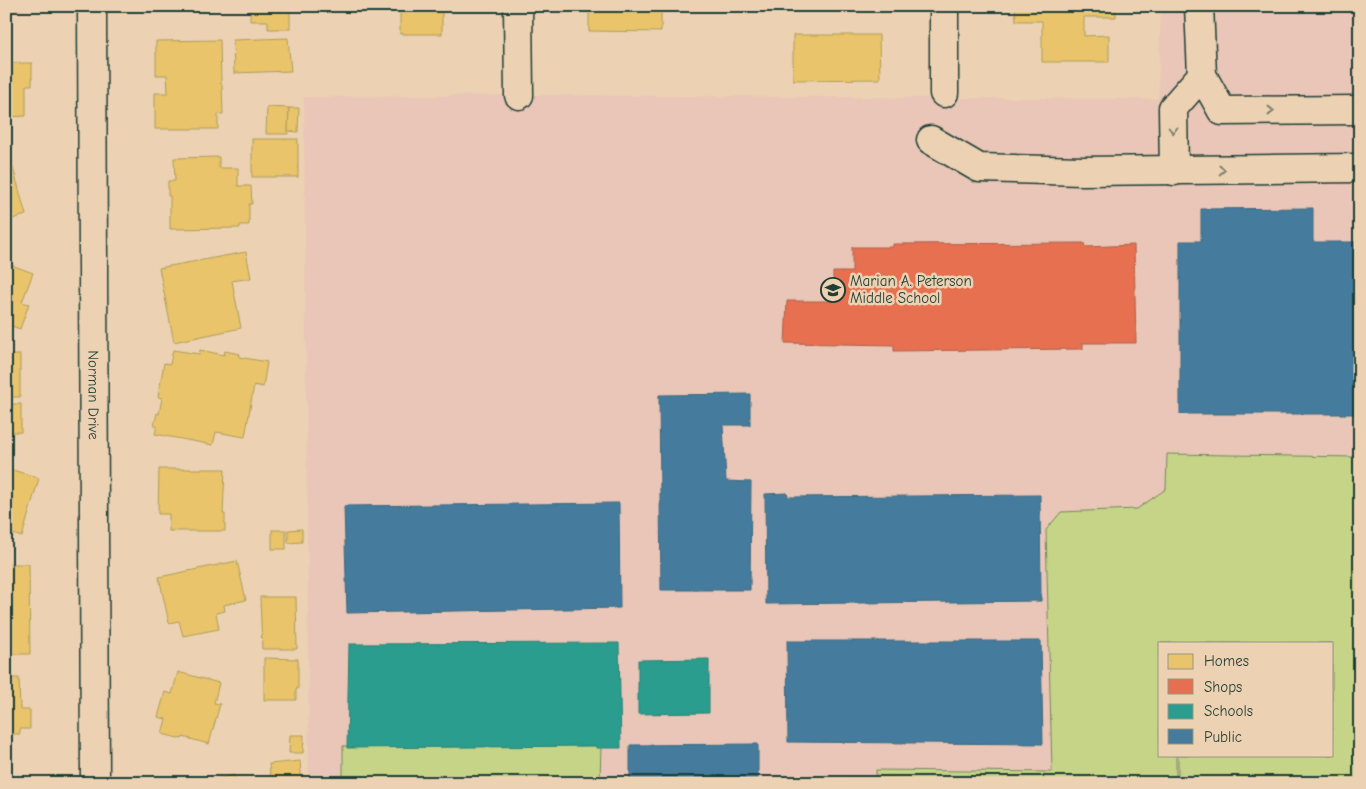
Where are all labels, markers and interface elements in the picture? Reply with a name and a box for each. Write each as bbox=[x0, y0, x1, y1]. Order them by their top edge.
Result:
one-way arrow bbox=[1267, 105, 1275, 116]
one-way arrow bbox=[1168, 127, 1179, 135]
one-way arrow bbox=[1219, 165, 1227, 176]
place label: Marian A. Peterson Middle School bbox=[850, 272, 972, 307]
school or university icon: Marian A. Peterson Middle School bbox=[820, 277, 846, 303]
street label: Norman Drive bbox=[84, 350, 103, 440]
legend bbox=[1158, 642, 1334, 756]
text: Homes bbox=[1204, 652, 1249, 670]
text: Shops bbox=[1204, 678, 1242, 696]
text: Schools bbox=[1204, 702, 1253, 720]
text: Public bbox=[1204, 728, 1242, 746]

